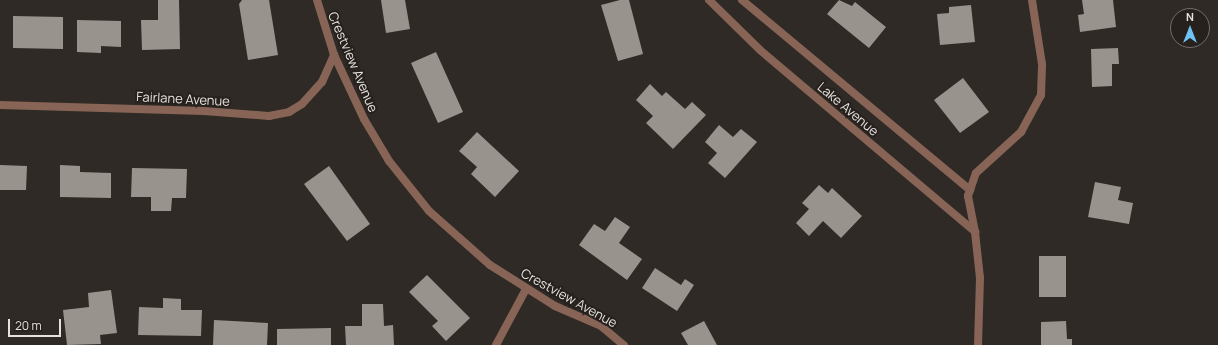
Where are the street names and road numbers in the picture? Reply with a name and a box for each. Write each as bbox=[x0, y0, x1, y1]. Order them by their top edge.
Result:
street label: Crestview Avenue bbox=[325, 9, 381, 115]
street label: Lake Avenue bbox=[814, 79, 882, 139]
street label: Fairlane Avenue bbox=[136, 89, 230, 109]
street label: Crestview Avenue bbox=[518, 265, 620, 331]

